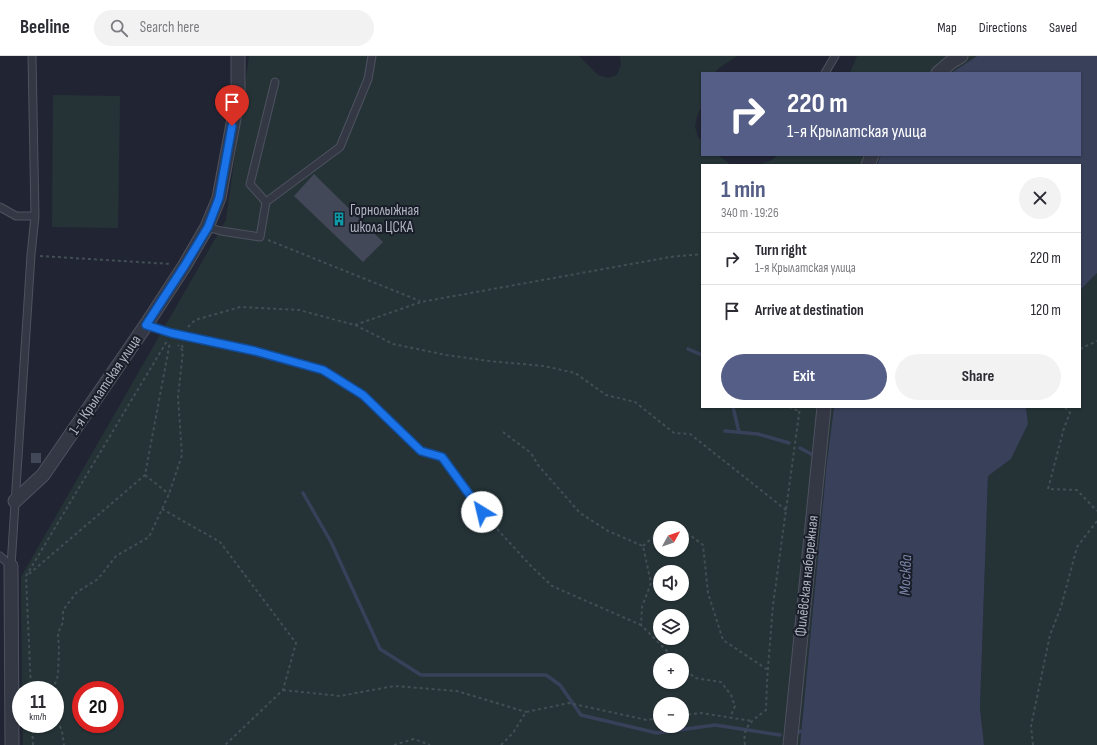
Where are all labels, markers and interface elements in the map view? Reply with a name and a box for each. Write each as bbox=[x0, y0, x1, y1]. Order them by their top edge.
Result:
search box bbox=[94, 10, 374, 46]
text: Beeline bbox=[20, 16, 70, 39]
icon: search bbox=[108, 17, 130, 39]
text: Search here bbox=[140, 18, 199, 37]
text: Map bbox=[937, 19, 957, 36]
text: Directions bbox=[979, 19, 1027, 36]
text: Saved bbox=[1049, 19, 1077, 36]
pin bbox=[215, 85, 249, 126]
text: 220 m bbox=[787, 87, 848, 120]
icon: right bbox=[721, 88, 773, 140]
icon: arrive bbox=[221, 91, 243, 113]
text: 1-я Крылатская улица bbox=[787, 121, 927, 142]
text: 1 min bbox=[721, 175, 766, 204]
button: close bbox=[1019, 177, 1061, 219]
place label: Горнолыжная школа ЦСКА bbox=[350, 201, 419, 237]
text: 340 m · 19:26 bbox=[721, 205, 779, 221]
building icon: Горнолыжная школа ЦСКА bbox=[331, 211, 347, 227]
text: Turn right bbox=[755, 241, 807, 260]
icon: right bbox=[721, 248, 743, 270]
text: 220 m bbox=[1030, 249, 1061, 268]
text: 1-я Крылатская улица bbox=[755, 260, 856, 276]
icon: arrive bbox=[721, 300, 743, 322]
text: Arrive at destination bbox=[755, 301, 864, 320]
text: 120 m bbox=[1031, 301, 1061, 320]
street label: 1-я Крылатская улица bbox=[65, 331, 146, 439]
button: Exit bbox=[721, 354, 887, 400]
button: Share bbox=[895, 354, 1061, 400]
position arrow bbox=[461, 491, 503, 533]
street label: Филёвская набережная bbox=[791, 514, 823, 637]
north arrow bbox=[653, 521, 689, 557]
map controls bbox=[653, 521, 689, 733]
water label: Москва bbox=[896, 554, 916, 596]
button: sound bbox=[653, 565, 689, 601]
button: layers bbox=[653, 609, 689, 645]
button: + bbox=[653, 653, 689, 689]
speed limit sign: 20 bbox=[72, 681, 124, 733]
text: 11 bbox=[30, 690, 46, 714]
button: − bbox=[653, 697, 689, 733]
text: km/h bbox=[29, 711, 47, 723]

